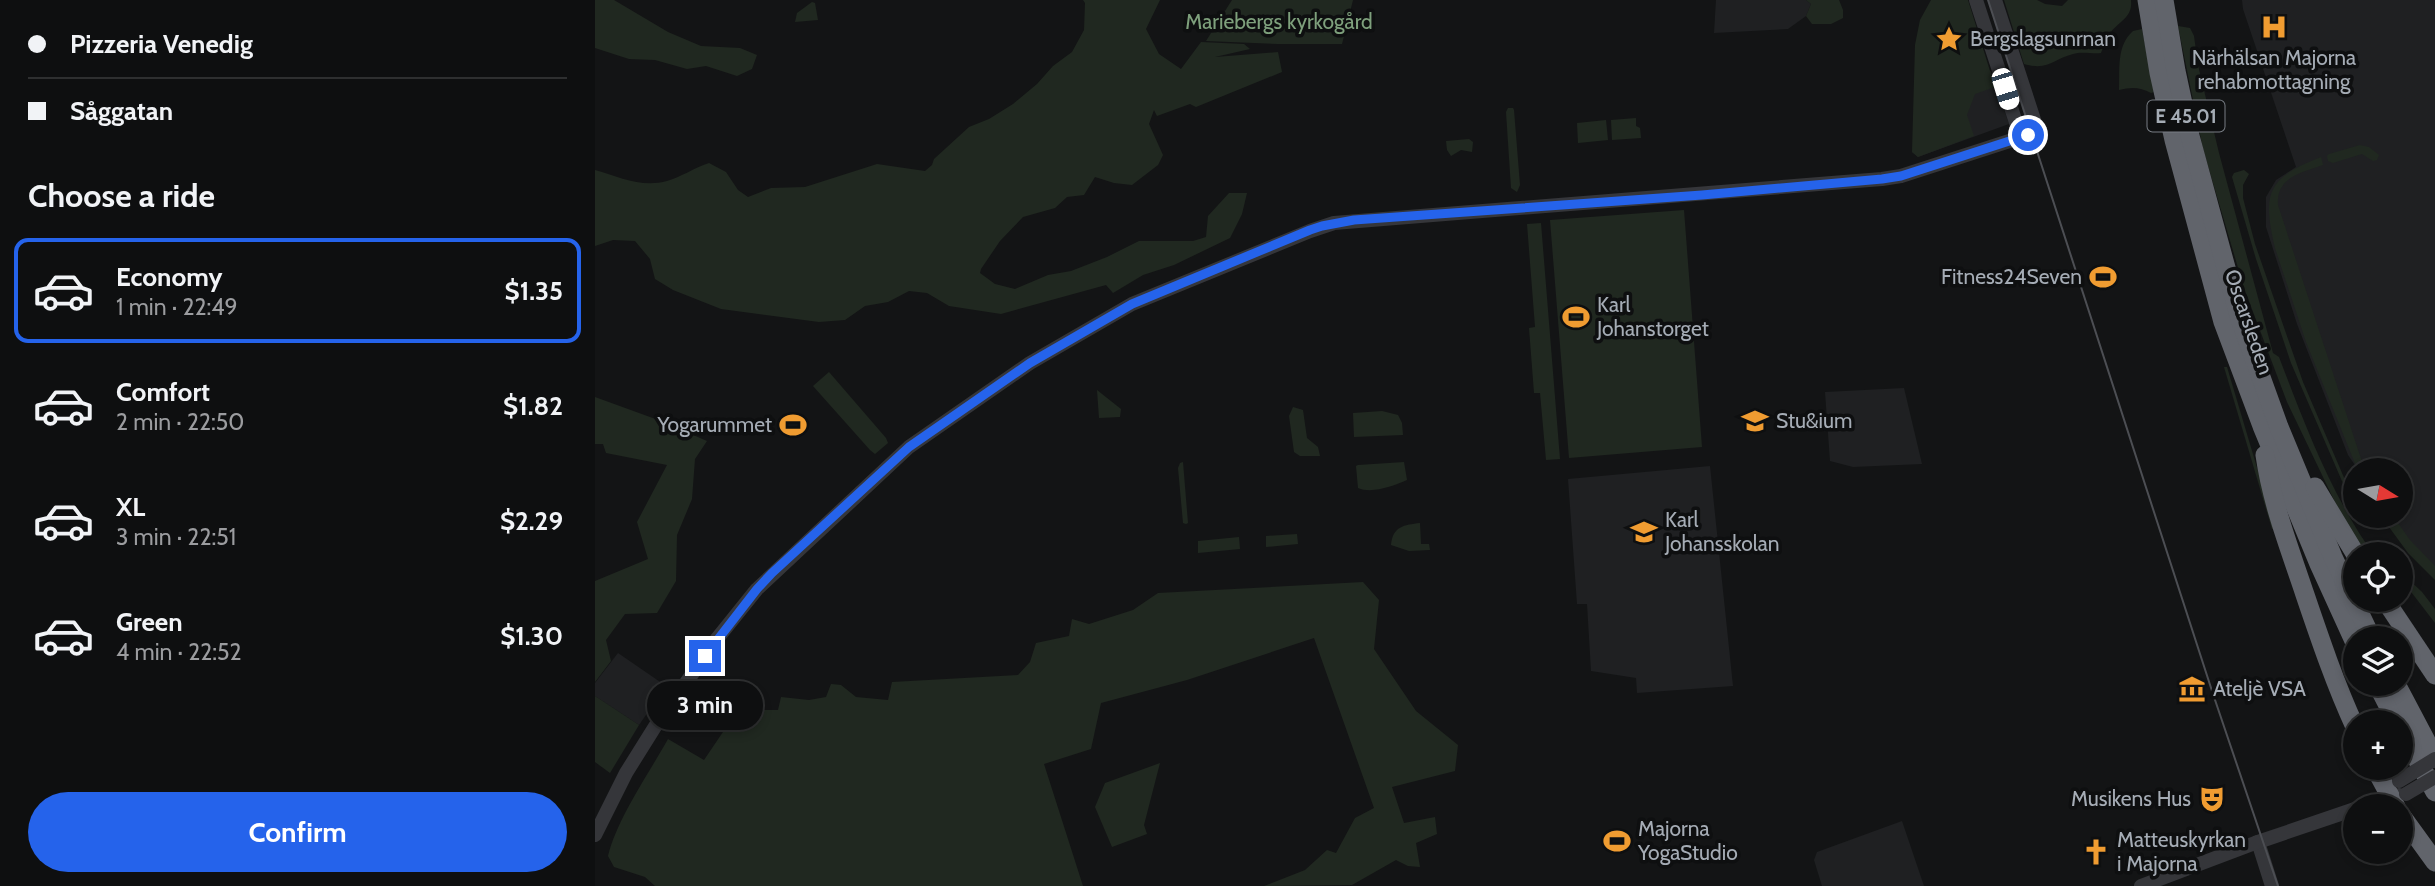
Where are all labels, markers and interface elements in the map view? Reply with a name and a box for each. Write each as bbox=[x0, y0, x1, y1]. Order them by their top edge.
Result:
park label: Mariebergs kyrkogård bbox=[1185, 9, 1373, 34]
hospital icon: Närhälsan Majorna rehabmottagning bbox=[2259, 12, 2289, 42]
place icon: Bergslagsunrnan bbox=[1934, 24, 1964, 54]
place label: Bergslagsunrnan bbox=[1970, 26, 2116, 51]
text: Pizzeria Venedig bbox=[70, 28, 253, 60]
place label: Närhälsan Majorna rehabmottagning bbox=[2192, 45, 2356, 94]
car bbox=[1989, 66, 2022, 112]
text: Såggatan bbox=[70, 95, 173, 127]
road number: E 45.01 bbox=[2147, 100, 2225, 132]
route start bbox=[2012, 119, 2044, 151]
text: Choose a ride bbox=[28, 176, 215, 215]
icon: car bbox=[32, 259, 95, 322]
text: Economy bbox=[116, 261, 222, 293]
sports icon: Fitness24Seven bbox=[2088, 262, 2118, 292]
place label: Fitness24Seven bbox=[1941, 264, 2082, 289]
street label: Oscarsleden bbox=[2220, 266, 2279, 378]
text: $1.35 bbox=[505, 275, 563, 307]
place label: Karl Johanstorget bbox=[1596, 292, 1709, 341]
text: 1 min · 22:49 bbox=[116, 293, 238, 321]
sports icon: Karl Johanstorget bbox=[1561, 302, 1591, 332]
icon: car bbox=[32, 374, 95, 437]
text: Comfort bbox=[116, 376, 210, 408]
text: $1.82 bbox=[503, 390, 563, 422]
school or university icon: Stu&ium bbox=[1740, 406, 1770, 436]
text: 2 min · 22:50 bbox=[116, 408, 244, 436]
place label: Stu&ium bbox=[1776, 408, 1852, 433]
sports icon: Yogarummet bbox=[778, 410, 808, 440]
place label: Yogarummet bbox=[656, 412, 772, 437]
north arrow bbox=[2343, 458, 2413, 528]
map controls bbox=[2343, 458, 2413, 864]
icon: car bbox=[32, 489, 95, 552]
text: XL bbox=[116, 491, 145, 523]
text: $2.29 bbox=[500, 505, 563, 537]
place label: Karl Johansskolan bbox=[1664, 507, 1779, 556]
school or university icon: Karl Johansskolan bbox=[1629, 517, 1659, 547]
text: 3 min · 22:51 bbox=[116, 523, 236, 551]
button: locate bbox=[2343, 542, 2413, 612]
icon: car bbox=[32, 604, 95, 667]
text: Green bbox=[116, 606, 183, 638]
text: $1.30 bbox=[500, 620, 563, 652]
button: layers bbox=[2343, 626, 2413, 696]
text: 4 min · 22:52 bbox=[116, 638, 242, 666]
route end bbox=[689, 640, 721, 672]
museum icon: Ateljè VSA bbox=[2177, 674, 2207, 704]
place label: Ateljè VSA bbox=[2213, 676, 2306, 702]
callout: 3 min bbox=[647, 680, 763, 730]
text: 3 min bbox=[677, 691, 733, 719]
button: + bbox=[2343, 710, 2413, 780]
theatre icon: Musikens Hus bbox=[2197, 784, 2227, 814]
place label: Musikens Hus bbox=[2071, 786, 2191, 811]
button: Confirm bbox=[28, 792, 567, 872]
button: − bbox=[2343, 794, 2413, 864]
place label: Majorna YogaStudio bbox=[1637, 816, 1738, 865]
sports icon: Majorna YogaStudio bbox=[1602, 826, 1632, 856]
place label: Matteuskyrkan i Majorna bbox=[2117, 827, 2246, 877]
church icon: Matteuskyrkan i Majorna bbox=[2081, 837, 2111, 867]

